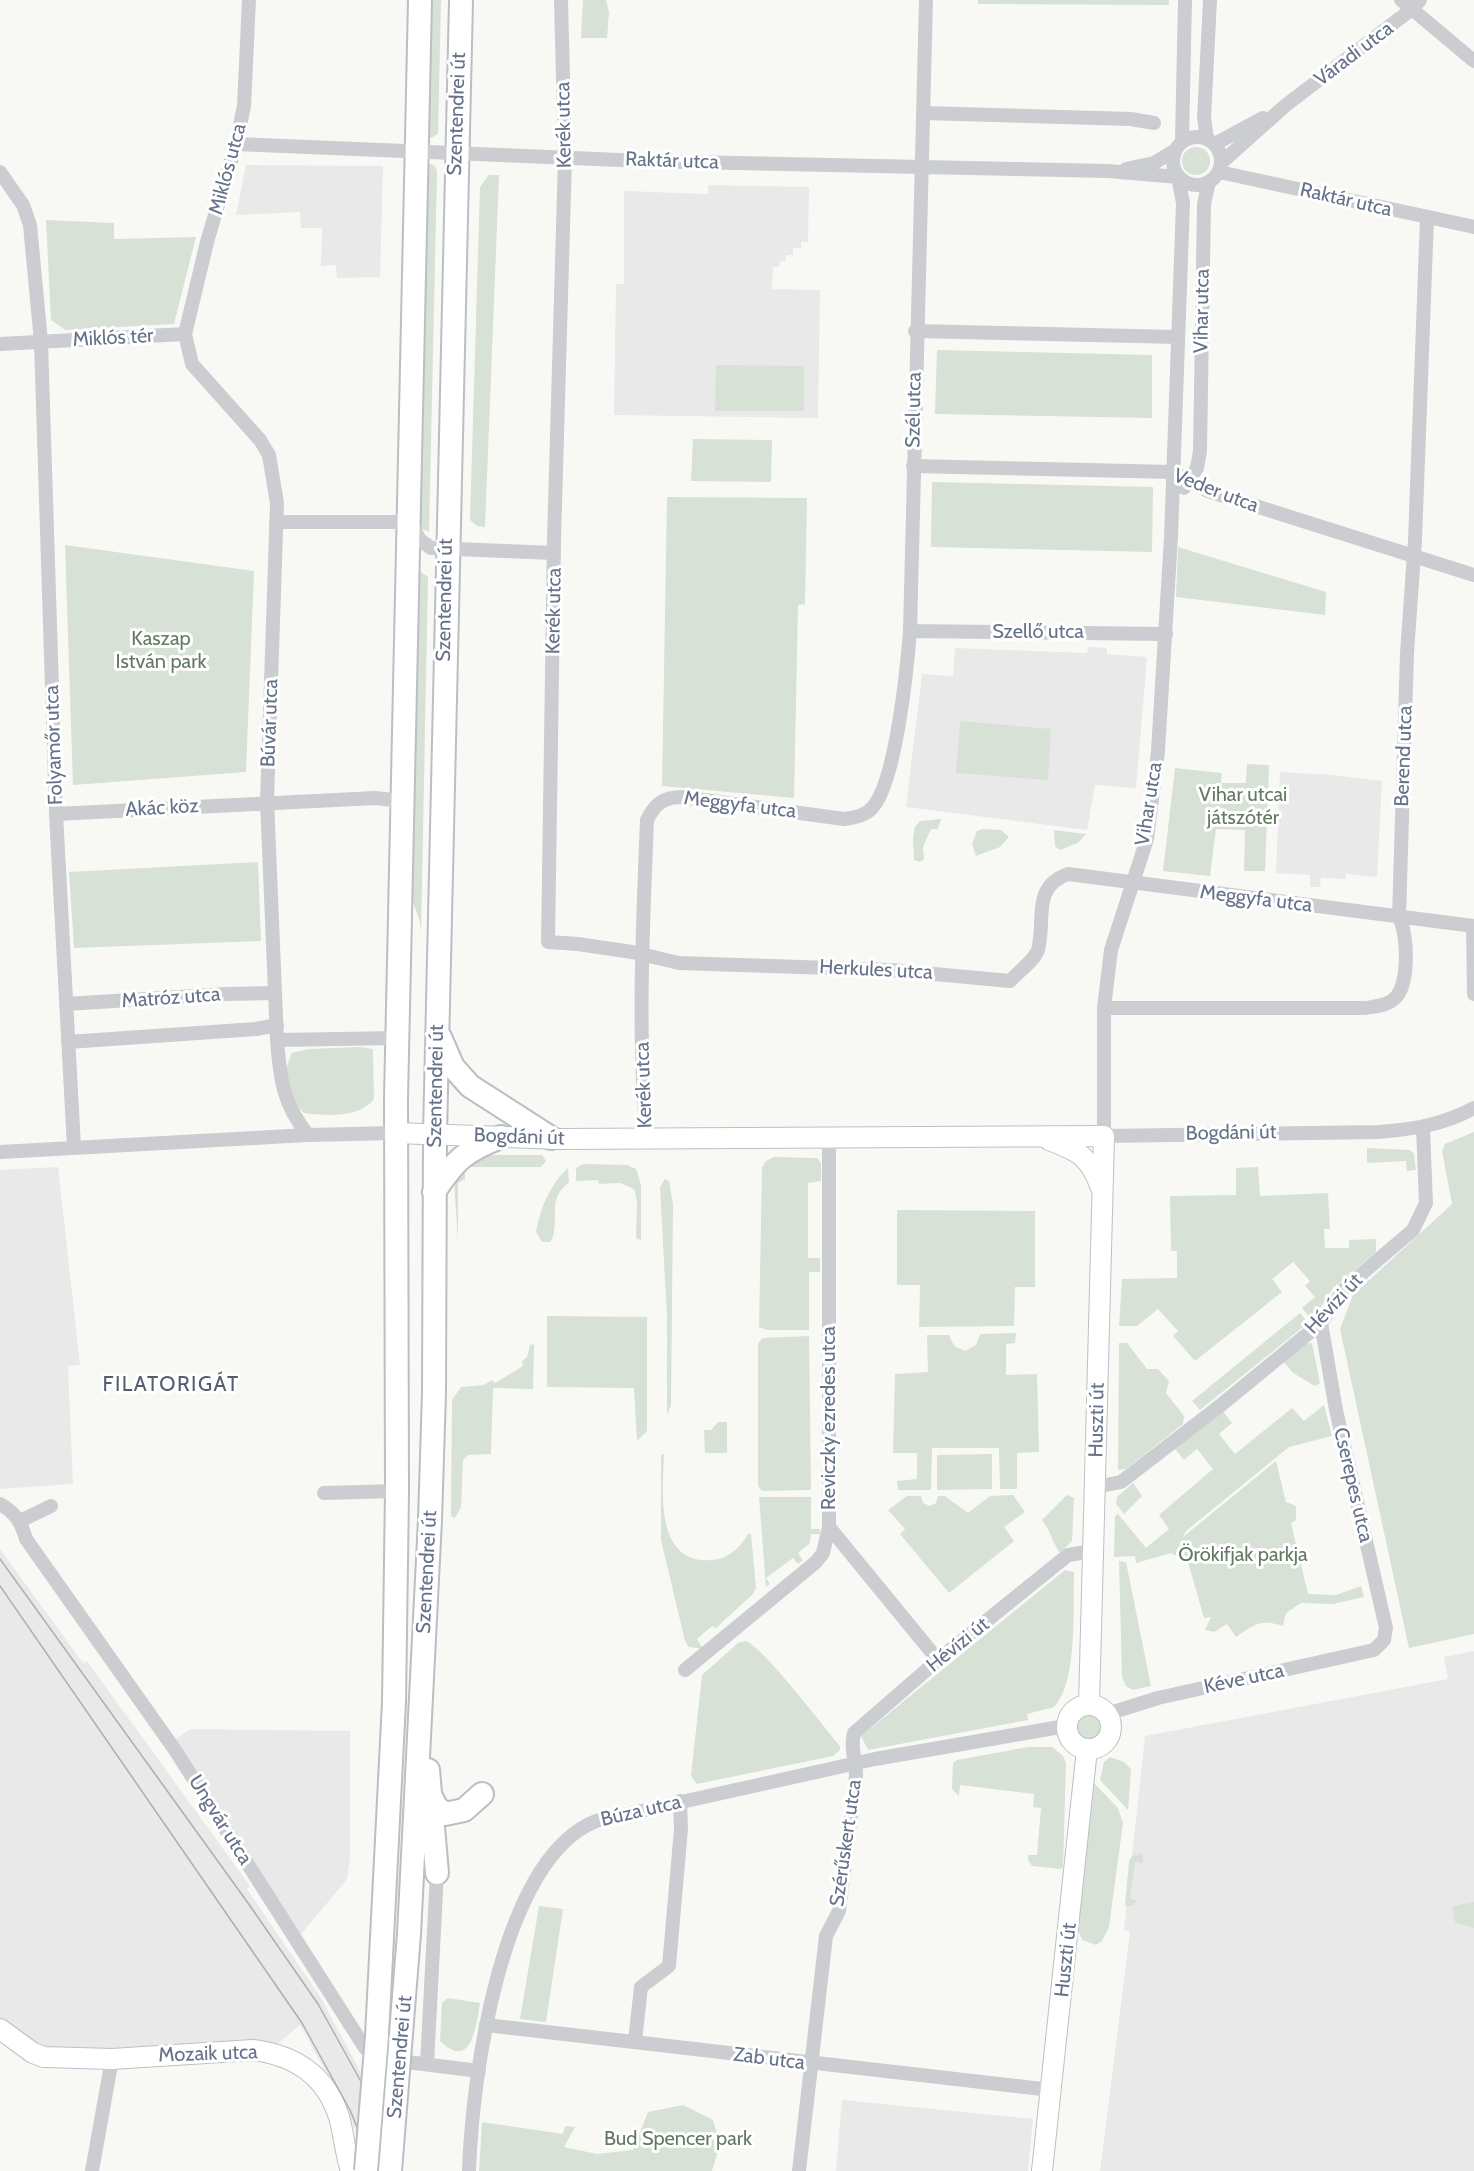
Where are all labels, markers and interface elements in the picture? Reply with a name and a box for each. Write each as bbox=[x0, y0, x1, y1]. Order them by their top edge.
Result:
street label: Váradi utca bbox=[1310, 17, 1398, 91]
street label: Szentendrei út bbox=[443, 52, 471, 176]
street label: Kerék utca bbox=[551, 82, 577, 168]
street label: Miklós utca bbox=[204, 121, 252, 217]
street label: Raktár utca bbox=[625, 147, 719, 175]
street label: Raktár utca bbox=[1298, 178, 1394, 222]
street label: Vihar utca bbox=[1189, 269, 1215, 353]
street label: Miklós tér bbox=[72, 324, 154, 352]
street label: Szél utca bbox=[901, 372, 927, 448]
street label: Veder utca bbox=[1170, 464, 1262, 518]
street label: Szentendrei út bbox=[432, 538, 458, 662]
street label: Kerék utca bbox=[541, 568, 567, 654]
street label: Szellő utca bbox=[992, 620, 1084, 644]
park label: Kaszap István park bbox=[116, 627, 206, 674]
street label: Búvár utca bbox=[256, 678, 284, 768]
street label: Folyamőr utca bbox=[40, 685, 68, 805]
street label: Berend utca bbox=[1390, 705, 1418, 807]
street label: Vihar utca bbox=[1131, 760, 1167, 848]
park label: Vihar utcai játszótér bbox=[1199, 783, 1287, 830]
street label: Meggyfa utca bbox=[683, 786, 797, 824]
street label: Akác köz bbox=[125, 794, 199, 822]
street label: Meggyfa utca bbox=[1199, 880, 1313, 918]
street label: Herkules utca bbox=[819, 955, 933, 985]
street label: Matróz utca bbox=[121, 983, 221, 1013]
street label: Szentendrei út bbox=[423, 1024, 449, 1148]
street label: Kerék utca bbox=[630, 1041, 658, 1129]
street label: Bogdáni út bbox=[1185, 1120, 1277, 1146]
street label: Bogdáni út bbox=[473, 1123, 565, 1151]
street label: Hévízi út bbox=[1300, 1269, 1368, 1339]
street label: Reviczky ezredes utca bbox=[817, 1326, 841, 1510]
district label: FILATORIGÁT bbox=[102, 1372, 240, 1398]
street label: Huszti út bbox=[1084, 1382, 1110, 1458]
street label: Cserepes utca bbox=[1328, 1425, 1378, 1545]
street label: Szentendrei út bbox=[412, 1510, 442, 1634]
park label: Örökifjak parkja bbox=[1178, 1543, 1308, 1567]
street label: Hévízi út bbox=[922, 1613, 994, 1677]
street label: Kéve utca bbox=[1202, 1659, 1286, 1699]
street label: Ungvár utca bbox=[183, 1771, 257, 1869]
street label: Szérűskert utca bbox=[825, 1778, 867, 1908]
street label: Búza utca bbox=[599, 1790, 683, 1832]
street label: Huszti út bbox=[1050, 1922, 1082, 1998]
street label: Szentendrei út bbox=[383, 1995, 417, 2119]
street label: Mozaik utca bbox=[158, 2040, 258, 2068]
street label: Zab utca bbox=[732, 2043, 806, 2075]
park label: Bud Spencer park bbox=[604, 2127, 752, 2151]

